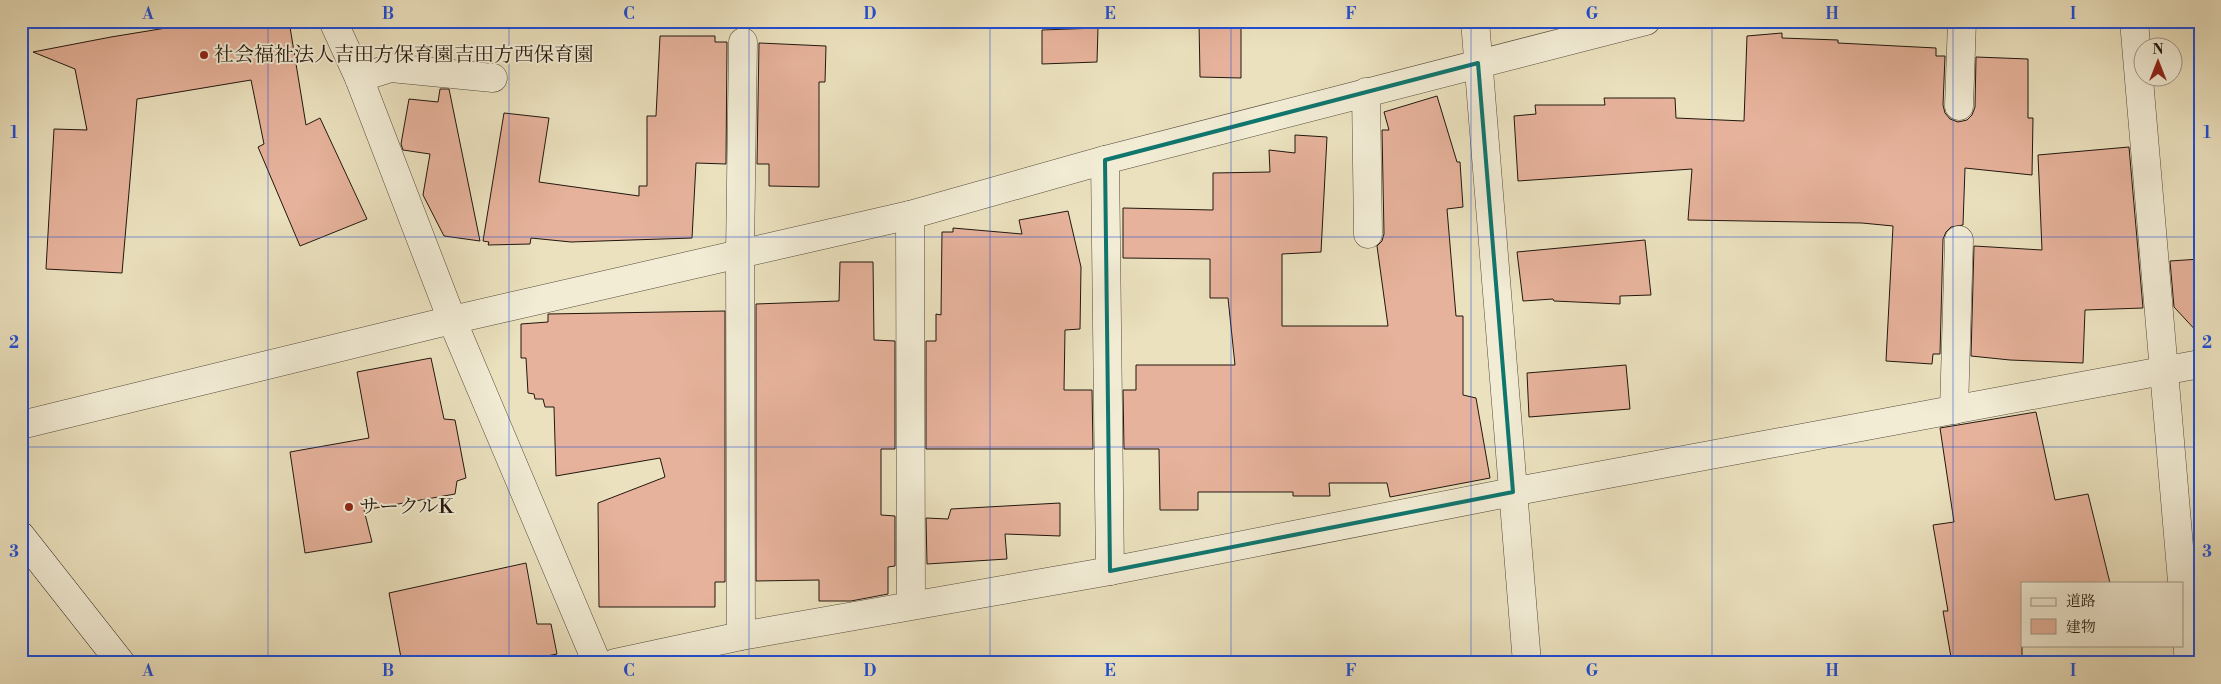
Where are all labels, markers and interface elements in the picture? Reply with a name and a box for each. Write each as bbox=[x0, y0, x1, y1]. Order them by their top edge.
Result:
text: A bbox=[141, 4, 154, 24]
text: B bbox=[382, 4, 394, 24]
text: C bbox=[623, 4, 635, 24]
text: D bbox=[864, 4, 877, 24]
text: E bbox=[1104, 4, 1116, 24]
text: F bbox=[1345, 4, 1357, 24]
text: G bbox=[1586, 4, 1599, 24]
text: H bbox=[1825, 4, 1839, 24]
text: I bbox=[2070, 4, 2076, 24]
north arrow bbox=[2134, 38, 2184, 88]
text: N bbox=[2152, 41, 2164, 59]
place label: 社会福祉法人吉田方保育園吉田方西保育園 bbox=[214, 43, 594, 68]
marker: 社会福祉法人吉田方保育園吉田方西保育園 bbox=[198, 49, 210, 61]
text: 1 bbox=[10, 123, 18, 143]
text: 1 bbox=[2203, 123, 2211, 143]
text: 2 bbox=[9, 333, 19, 353]
text: 2 bbox=[2202, 333, 2212, 353]
place label: サークルK bbox=[359, 495, 454, 520]
marker: サークルK bbox=[343, 501, 355, 513]
text: 3 bbox=[9, 542, 19, 562]
text: 3 bbox=[2202, 542, 2212, 562]
legend bbox=[2021, 582, 2184, 646]
text: 道路 bbox=[2066, 592, 2096, 611]
text: 建物 bbox=[2066, 618, 2096, 637]
text: A bbox=[141, 661, 154, 681]
text: B bbox=[382, 661, 394, 681]
text: C bbox=[623, 661, 635, 681]
text: D bbox=[864, 661, 877, 681]
text: E bbox=[1104, 661, 1116, 681]
text: F bbox=[1345, 661, 1357, 681]
text: G bbox=[1586, 661, 1599, 681]
text: H bbox=[1825, 661, 1839, 681]
text: I bbox=[2070, 661, 2076, 681]

